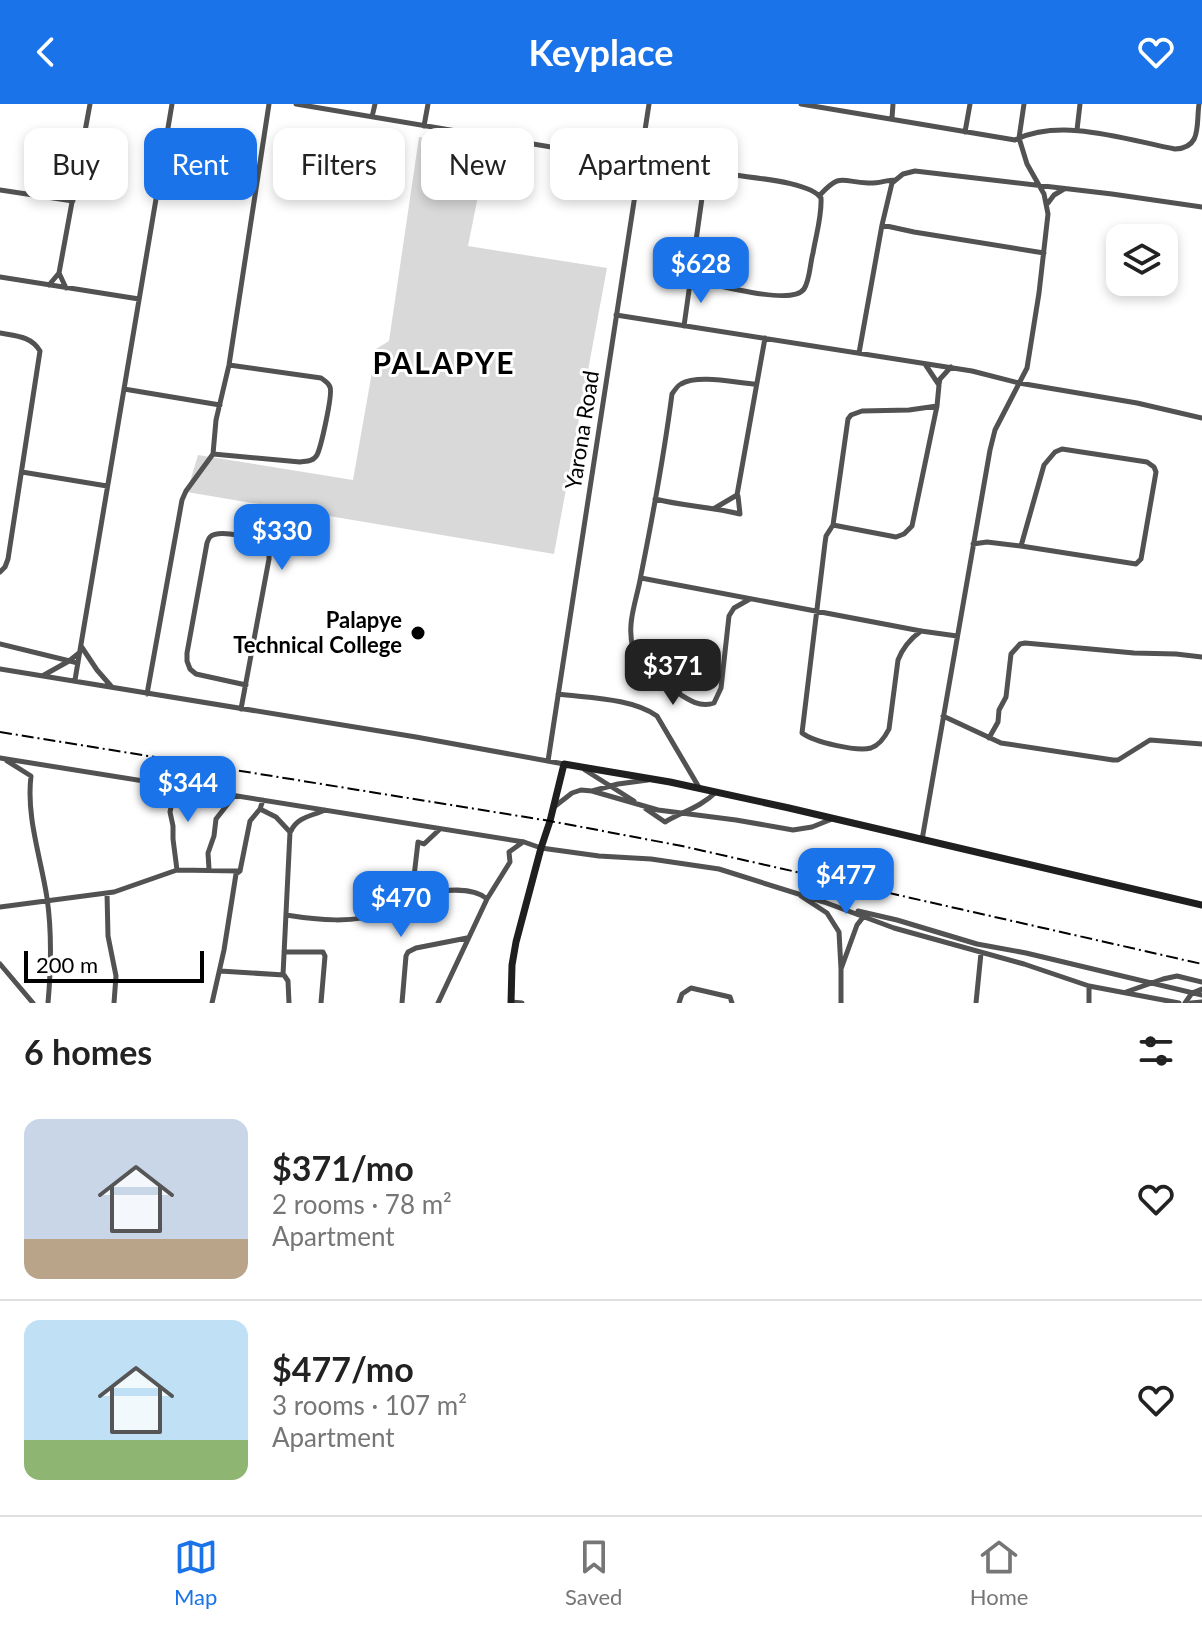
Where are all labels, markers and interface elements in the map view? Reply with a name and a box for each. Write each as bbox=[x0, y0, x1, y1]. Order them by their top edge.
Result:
icon: back bbox=[24, 30, 68, 74]
text: Keyplace bbox=[529, 30, 673, 74]
icon: heart bbox=[1134, 30, 1178, 74]
chip: Buy bbox=[24, 128, 128, 200]
chip: Rent bbox=[144, 128, 257, 200]
chip: Filters bbox=[273, 128, 405, 200]
chip: New bbox=[421, 128, 534, 200]
chip: Apartment bbox=[550, 128, 738, 200]
map controls bbox=[1106, 224, 1178, 296]
button: layers bbox=[1106, 224, 1178, 296]
pin: $628 bbox=[654, 237, 748, 305]
text: $628 bbox=[671, 247, 731, 279]
district label: PALAPYE bbox=[372, 344, 516, 380]
street label: Yarona Road bbox=[559, 369, 604, 491]
pin: $330 bbox=[235, 504, 329, 572]
text: $330 bbox=[252, 514, 312, 546]
place label: Palapye Technical College bbox=[233, 606, 402, 658]
marker: Palapye Technical College bbox=[409, 624, 427, 642]
pin: $371 bbox=[626, 639, 720, 707]
text: $371 bbox=[643, 649, 703, 681]
pin: $344 bbox=[141, 756, 235, 824]
text: $344 bbox=[158, 766, 218, 798]
pin: $477 bbox=[799, 848, 893, 916]
text: $477 bbox=[816, 858, 876, 890]
pin: $470 bbox=[354, 871, 448, 939]
text: $470 bbox=[371, 881, 431, 913]
scale bar bbox=[24, 947, 204, 983]
text: 200 m bbox=[36, 951, 98, 978]
icon: filters bbox=[1134, 1029, 1178, 1073]
text: 6 homes bbox=[24, 1031, 152, 1072]
text: $371/mo bbox=[272, 1147, 414, 1188]
icon: home bbox=[88, 1151, 184, 1247]
icon: heart bbox=[1134, 1177, 1178, 1221]
text: 2 rooms · 78 m² bbox=[272, 1188, 452, 1220]
text: Apartment bbox=[272, 1220, 395, 1252]
text: $477/mo bbox=[272, 1348, 414, 1389]
icon: home bbox=[88, 1352, 184, 1448]
icon: heart bbox=[1134, 1378, 1178, 1422]
text: 3 rooms · 107 m² bbox=[272, 1389, 467, 1421]
text: Apartment bbox=[272, 1421, 395, 1453]
tab: Map bbox=[174, 1535, 218, 1610]
tab: Saved bbox=[565, 1535, 622, 1610]
tab: Home bbox=[970, 1535, 1028, 1610]

